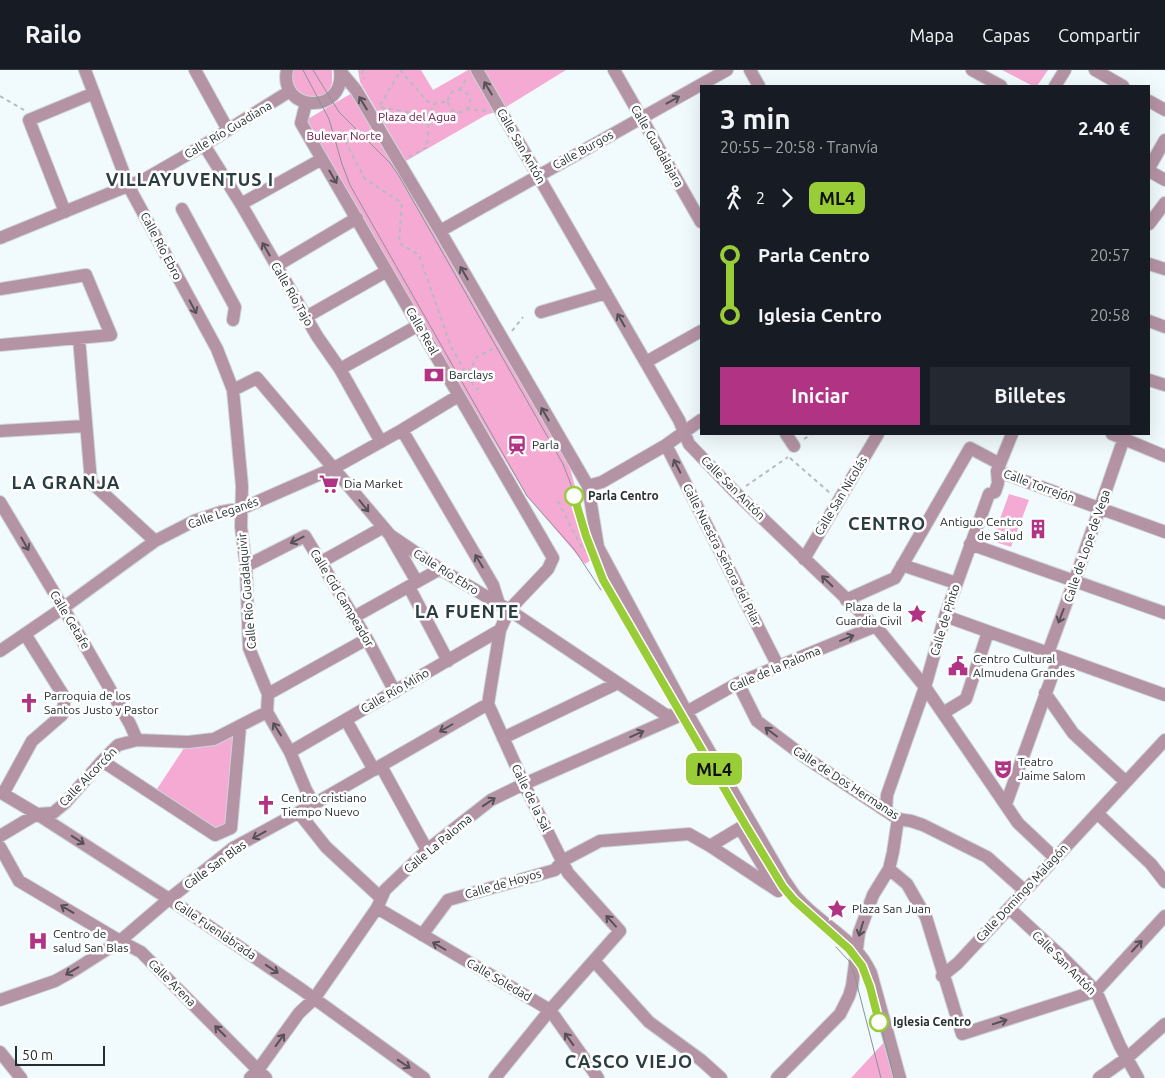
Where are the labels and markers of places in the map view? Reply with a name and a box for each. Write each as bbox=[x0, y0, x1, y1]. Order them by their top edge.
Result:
bank icon: Barclays bbox=[423, 364, 445, 386]
place label: Barclays bbox=[449, 368, 493, 381]
station icon: Parla bbox=[506, 434, 528, 456]
place label: Parla bbox=[532, 438, 559, 451]
supermarket icon: Dia Market bbox=[318, 473, 340, 495]
place label: Dia Market bbox=[344, 477, 403, 490]
marker: Parla Centro bbox=[564, 486, 584, 506]
place label: Parla Centro bbox=[588, 489, 659, 502]
place label: Antiguo Centro de Salud bbox=[940, 515, 1023, 542]
building icon: Antiguo Centro de Salud bbox=[1027, 518, 1049, 540]
place label: Plaza de la Guardia Civil bbox=[835, 600, 902, 627]
place icon: Plaza de la Guardia Civil bbox=[906, 603, 928, 625]
place label: Centro Cultural Almudena Grandes bbox=[973, 652, 1075, 679]
public building icon: Centro Cultural Almudena Grandes bbox=[947, 655, 969, 677]
place label: Parroquia de los Santos Justo y Pastor bbox=[44, 689, 159, 716]
church icon: Parroquia de los Santos Justo y Pastor bbox=[18, 692, 40, 714]
place label: Teatro Jaime Salom bbox=[1018, 755, 1086, 782]
theatre icon: Teatro Jaime Salom bbox=[992, 758, 1014, 780]
place label: Centro cristiano Tiempo Nuevo bbox=[281, 791, 367, 818]
church icon: Centro cristiano Tiempo Nuevo bbox=[255, 794, 277, 816]
place icon: Plaza San Juan bbox=[826, 898, 848, 920]
place label: Plaza San Juan bbox=[852, 902, 931, 915]
place label: Centro de salud San Blas bbox=[53, 927, 128, 954]
hospital icon: Centro de salud San Blas bbox=[27, 930, 49, 952]
marker: Iglesia Centro bbox=[869, 1012, 889, 1032]
place label: Iglesia Centro bbox=[893, 1015, 971, 1028]

